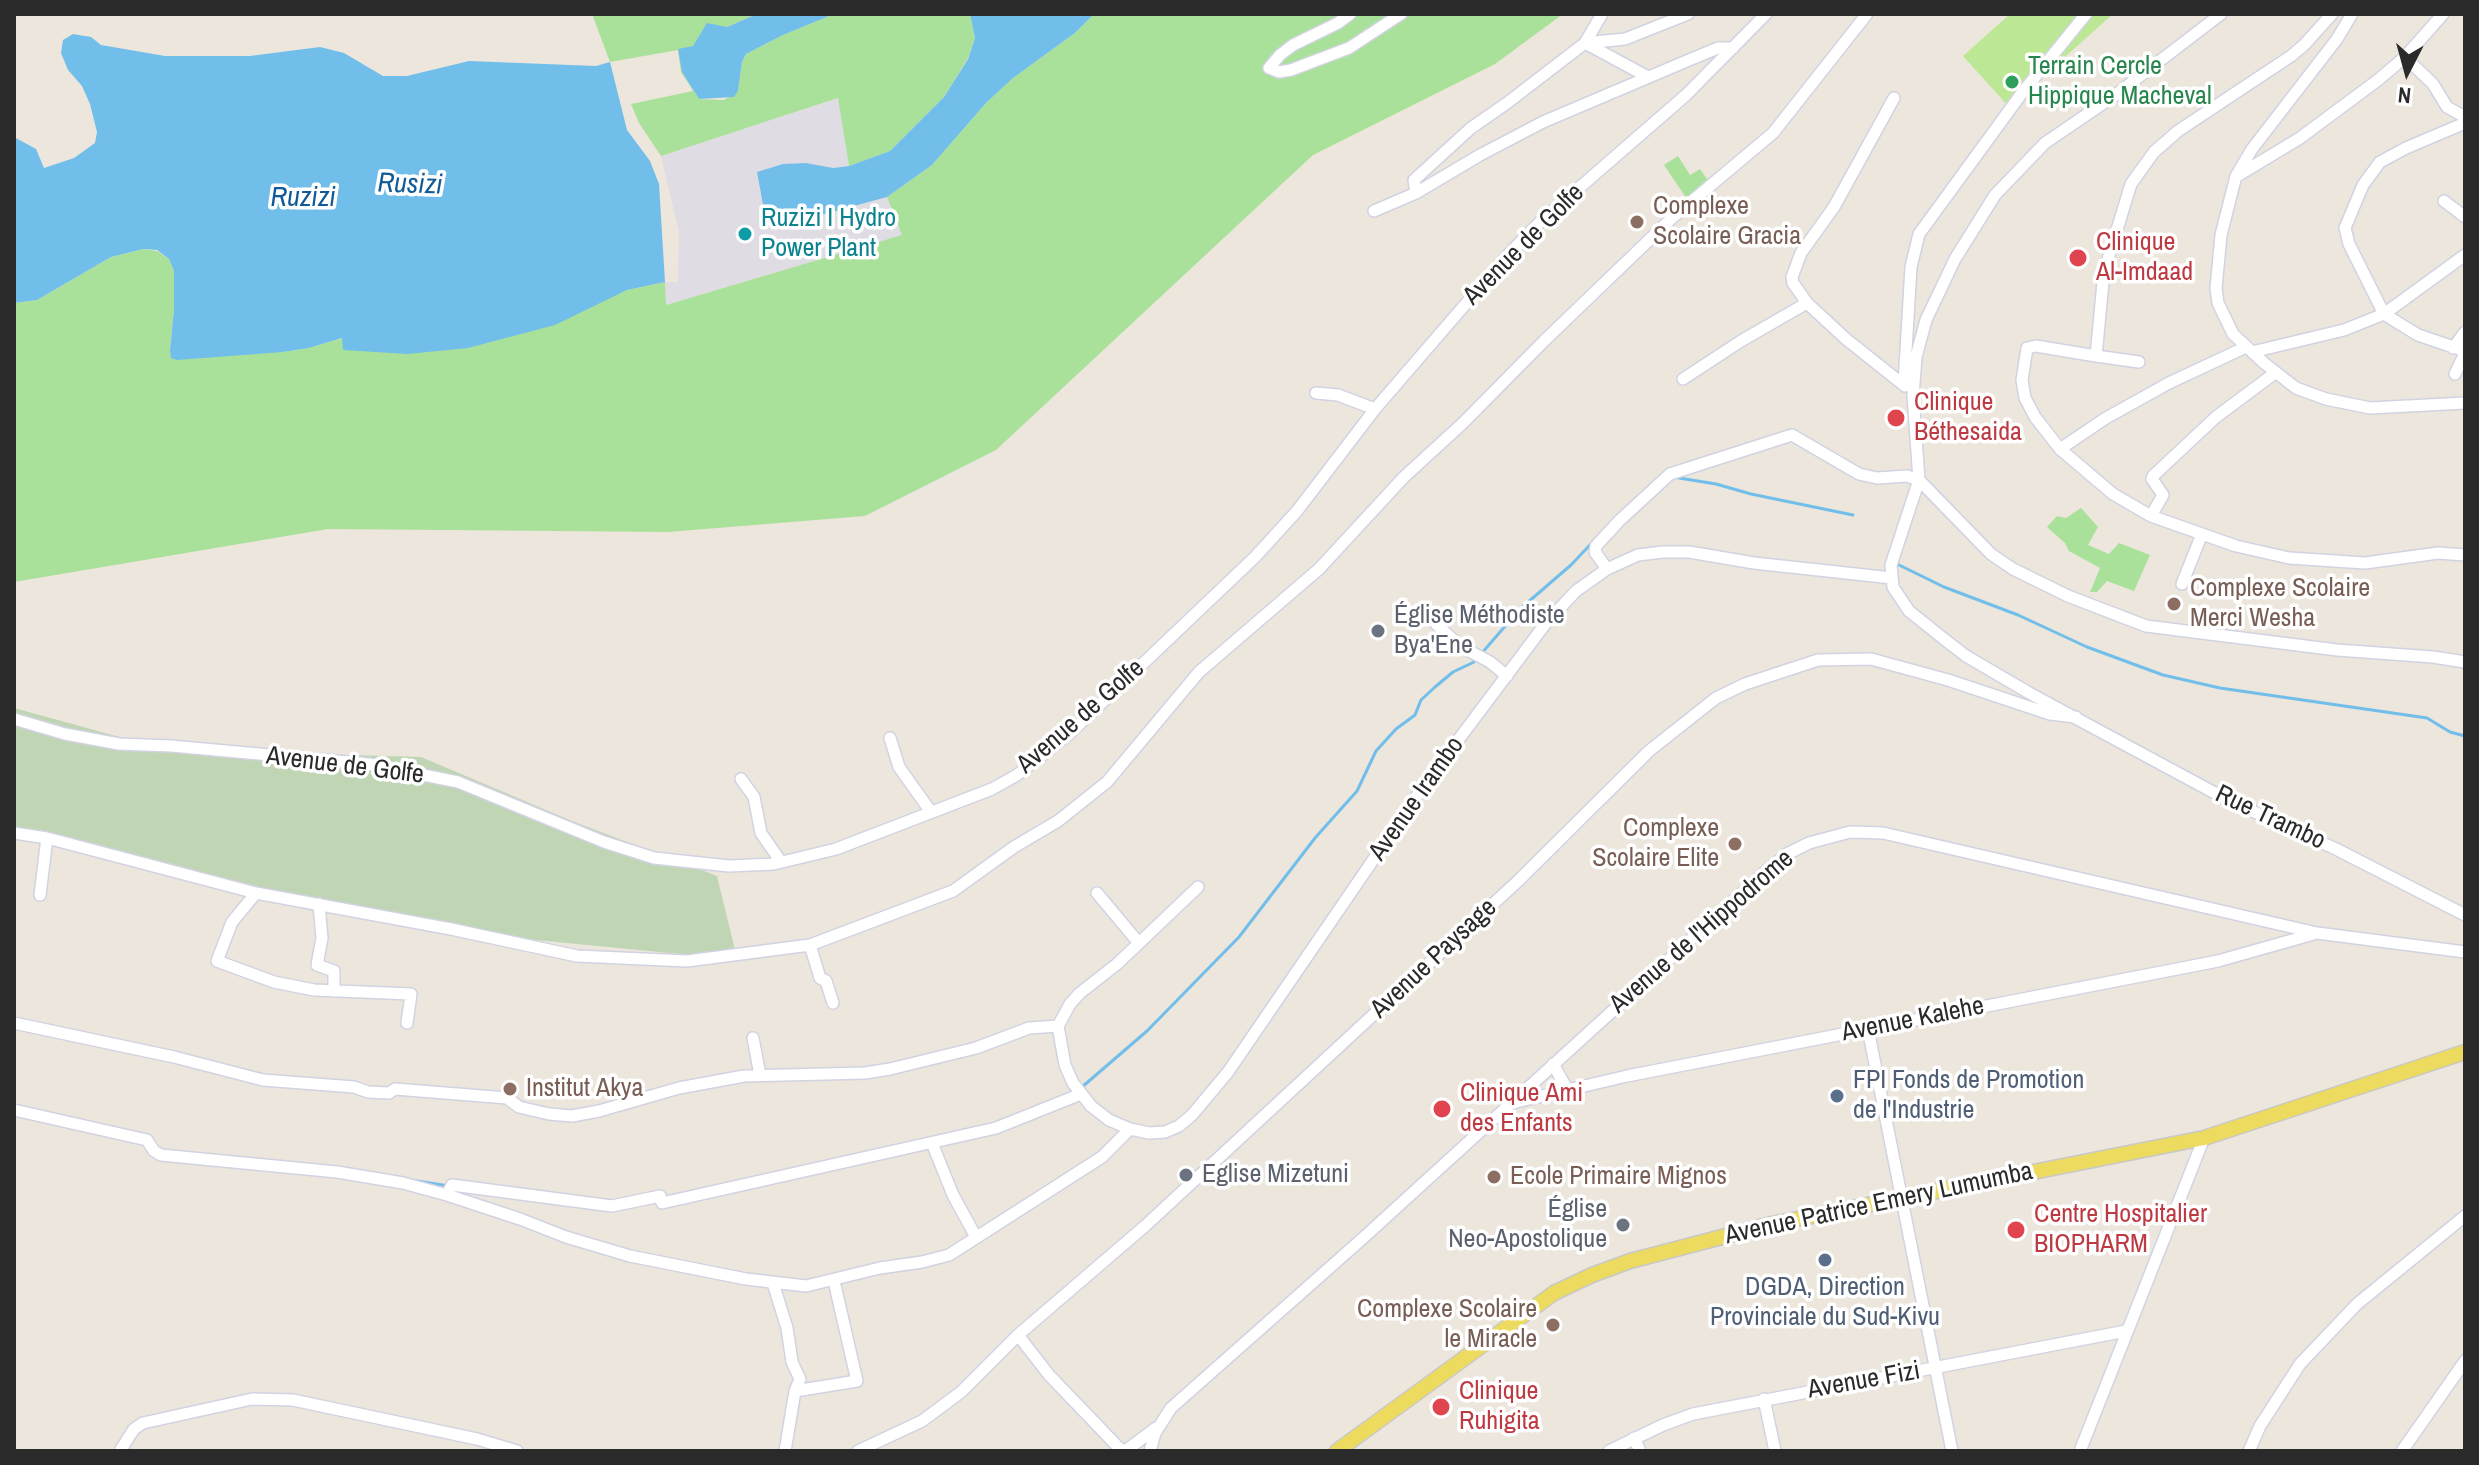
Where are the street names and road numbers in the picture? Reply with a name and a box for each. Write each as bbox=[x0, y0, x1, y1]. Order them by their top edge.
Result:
street label: Avenue de Golfe bbox=[1457, 178, 1591, 312]
street label: Avenue de Golfe bbox=[1011, 653, 1151, 781]
street label: Avenue Irambo bbox=[1363, 731, 1471, 867]
street label: Avenue de Golfe bbox=[264, 741, 426, 791]
street label: Rue Trambo bbox=[2210, 779, 2330, 857]
street label: Avenue de l'Hippodrome bbox=[1604, 844, 1800, 1020]
street label: Avenue Paysage bbox=[1365, 893, 1503, 1025]
street label: Avenue Kalehe bbox=[1839, 991, 1987, 1049]
street label: Avenue Patrice Emery Lumumba bbox=[1722, 1156, 2036, 1252]
street label: Avenue Fizi bbox=[1805, 1356, 1923, 1406]

